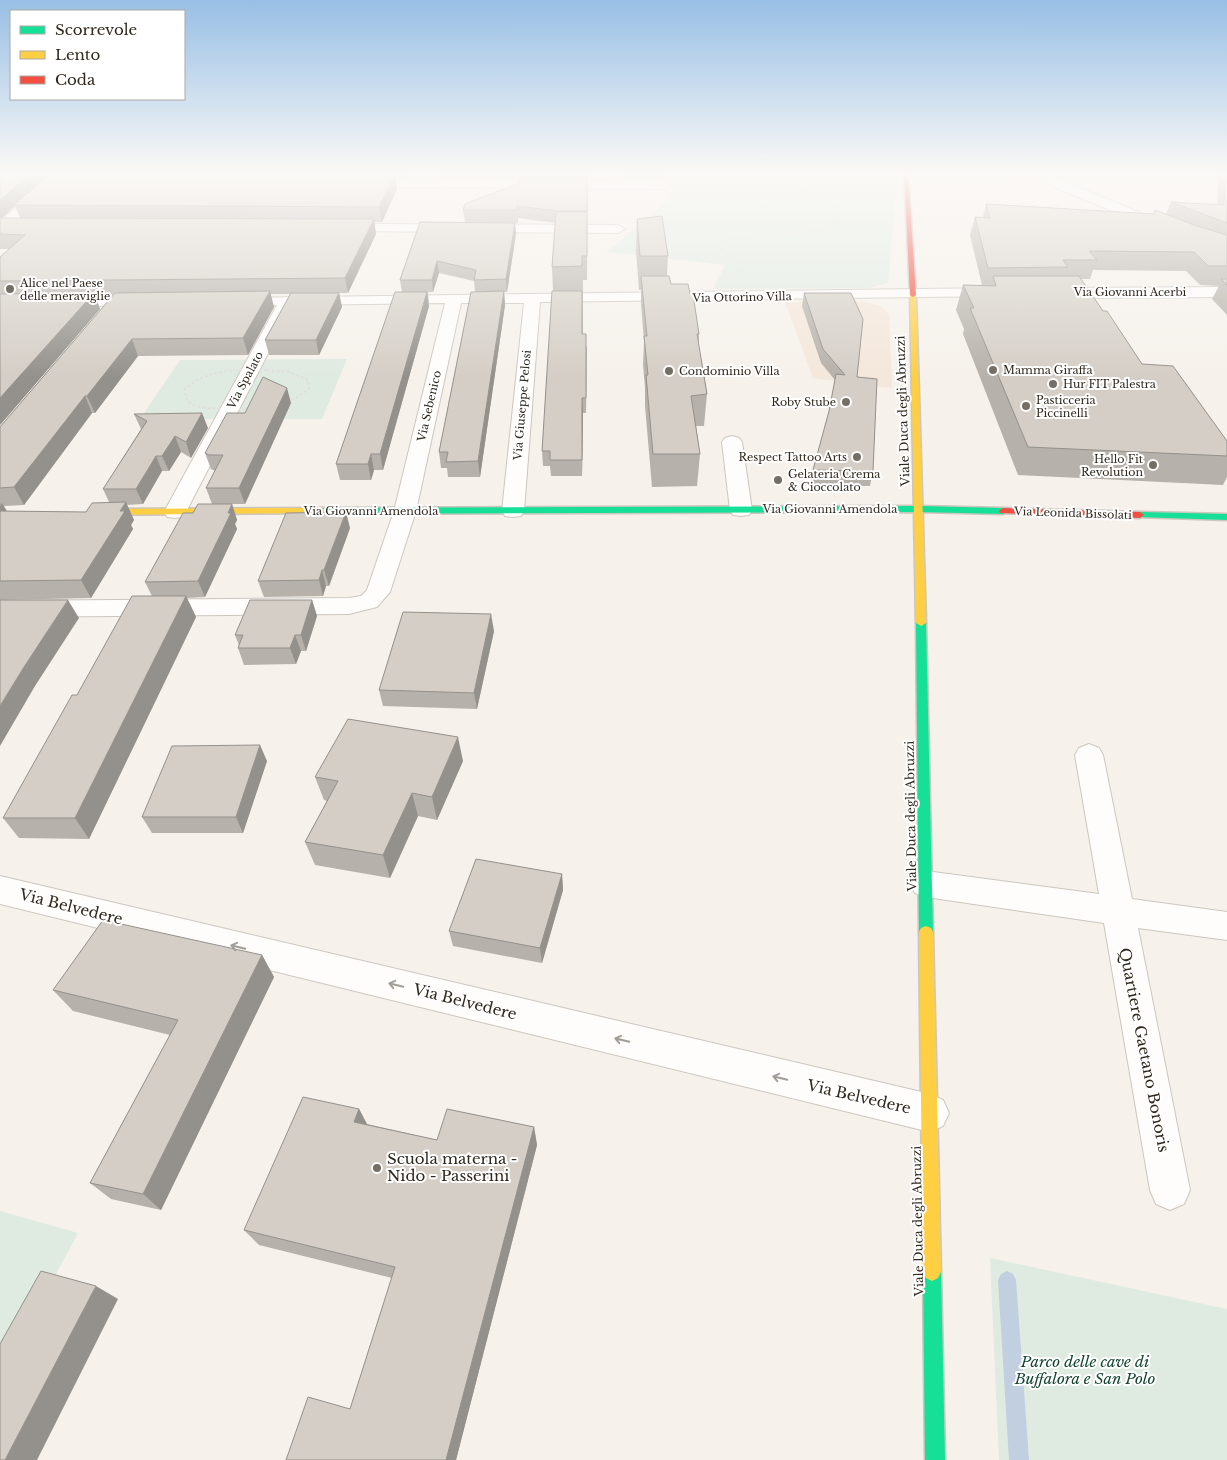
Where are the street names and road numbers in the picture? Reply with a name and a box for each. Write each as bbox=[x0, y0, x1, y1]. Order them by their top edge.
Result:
street label: Via Giovanni Acerbi bbox=[1073, 285, 1187, 299]
street label: Via Ottorino Villa bbox=[691, 289, 793, 305]
street label: Viale Duca degli Abruzzi bbox=[892, 335, 913, 488]
street label: Via Spalato bbox=[224, 349, 266, 412]
street label: Via Giuseppe Pelosi bbox=[510, 349, 534, 462]
street label: Via Sebenico bbox=[414, 369, 444, 444]
street label: Via Giovanni Amendola bbox=[762, 502, 898, 516]
street label: Via Giovanni Amendola bbox=[303, 504, 439, 518]
street label: Via Leonida Bissolati bbox=[1013, 504, 1132, 522]
street label: Viale Duca degli Abruzzi bbox=[902, 741, 919, 893]
street label: Via Belvedere bbox=[17, 884, 125, 929]
street label: Quartiere Gaetano Bonoris bbox=[1115, 946, 1174, 1154]
street label: Via Belvedere bbox=[411, 979, 519, 1024]
street label: Via Belvedere bbox=[804, 1075, 913, 1118]
street label: Viale Duca degli Abruzzi bbox=[909, 1146, 926, 1298]

